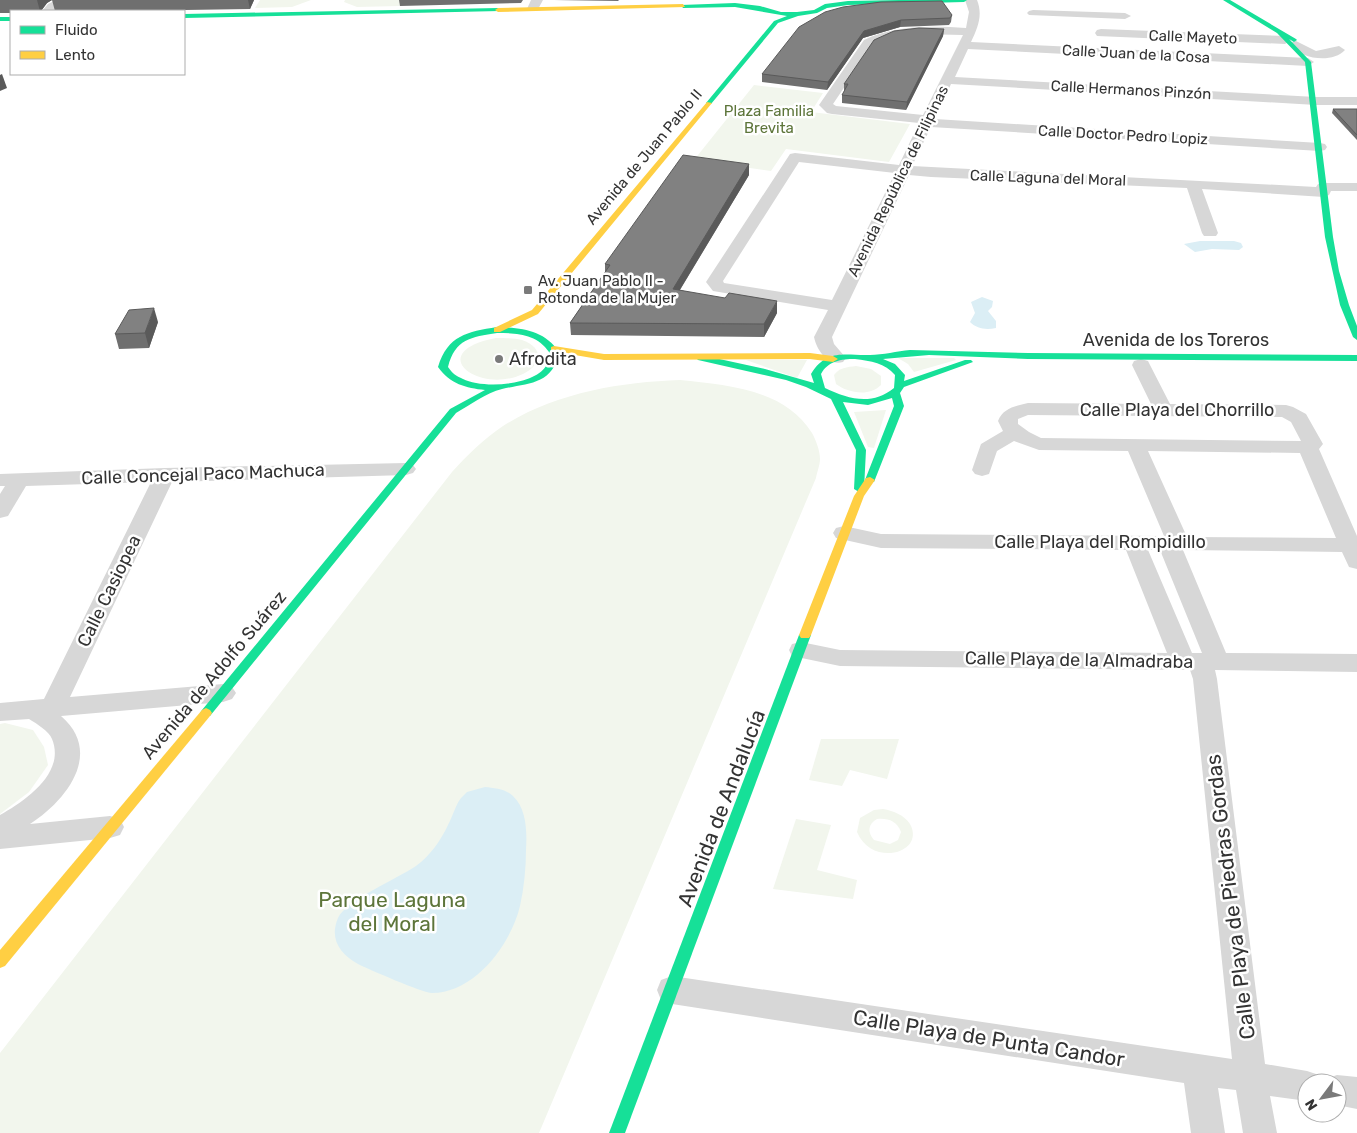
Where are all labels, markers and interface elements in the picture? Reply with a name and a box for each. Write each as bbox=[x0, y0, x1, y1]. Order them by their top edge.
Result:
legend bbox=[10, 10, 185, 75]
text: Fluido bbox=[55, 21, 98, 39]
street label: Calle Mayeto bbox=[1148, 26, 1238, 48]
street label: Calle Juan de la Cosa bbox=[1061, 41, 1211, 67]
text: Lento bbox=[55, 46, 95, 64]
street label: Calle Hermanos Pinzón bbox=[1050, 77, 1212, 103]
street label: Avenida República de Filipinas bbox=[844, 82, 952, 280]
street label: Avenida de Juan Pablo II bbox=[582, 86, 706, 228]
park label: Plaza Familia Brevita bbox=[724, 102, 814, 137]
street label: Calle Doctor Pedro Lopiz bbox=[1038, 122, 1209, 148]
street label: Calle Laguna del Moral bbox=[970, 166, 1126, 190]
place label: Av. Juan Pablo II - Rotonda de la Mujer bbox=[538, 272, 677, 307]
marker: Av. Juan Pablo II - Rotonda de la Mujer bbox=[522, 284, 534, 296]
street label: Avenida de los Toreros bbox=[1083, 329, 1269, 351]
place label: Afrodita bbox=[509, 348, 577, 370]
marker: Afrodita bbox=[493, 353, 505, 365]
street label: Calle Playa del Chorrillo bbox=[1080, 399, 1274, 421]
street label: Calle Concejal Paco Machuca bbox=[81, 459, 325, 489]
street label: Calle Casiopea bbox=[72, 531, 146, 651]
street label: Calle Playa del Rompidillo bbox=[994, 531, 1206, 553]
street label: Avenida de Adolfo Suárez bbox=[137, 586, 291, 764]
street label: Calle Playa de la Almadraba bbox=[965, 647, 1193, 673]
street label: Avenida de Andalucía bbox=[672, 706, 770, 910]
street label: Calle Playa de Piedras Gordas bbox=[1200, 753, 1260, 1041]
park label: Parque Laguna del Moral bbox=[318, 887, 466, 936]
street label: Calle Playa de Punta Candor bbox=[852, 1004, 1126, 1072]
north arrow bbox=[1297, 1073, 1347, 1123]
text: N bbox=[1302, 1096, 1321, 1113]

